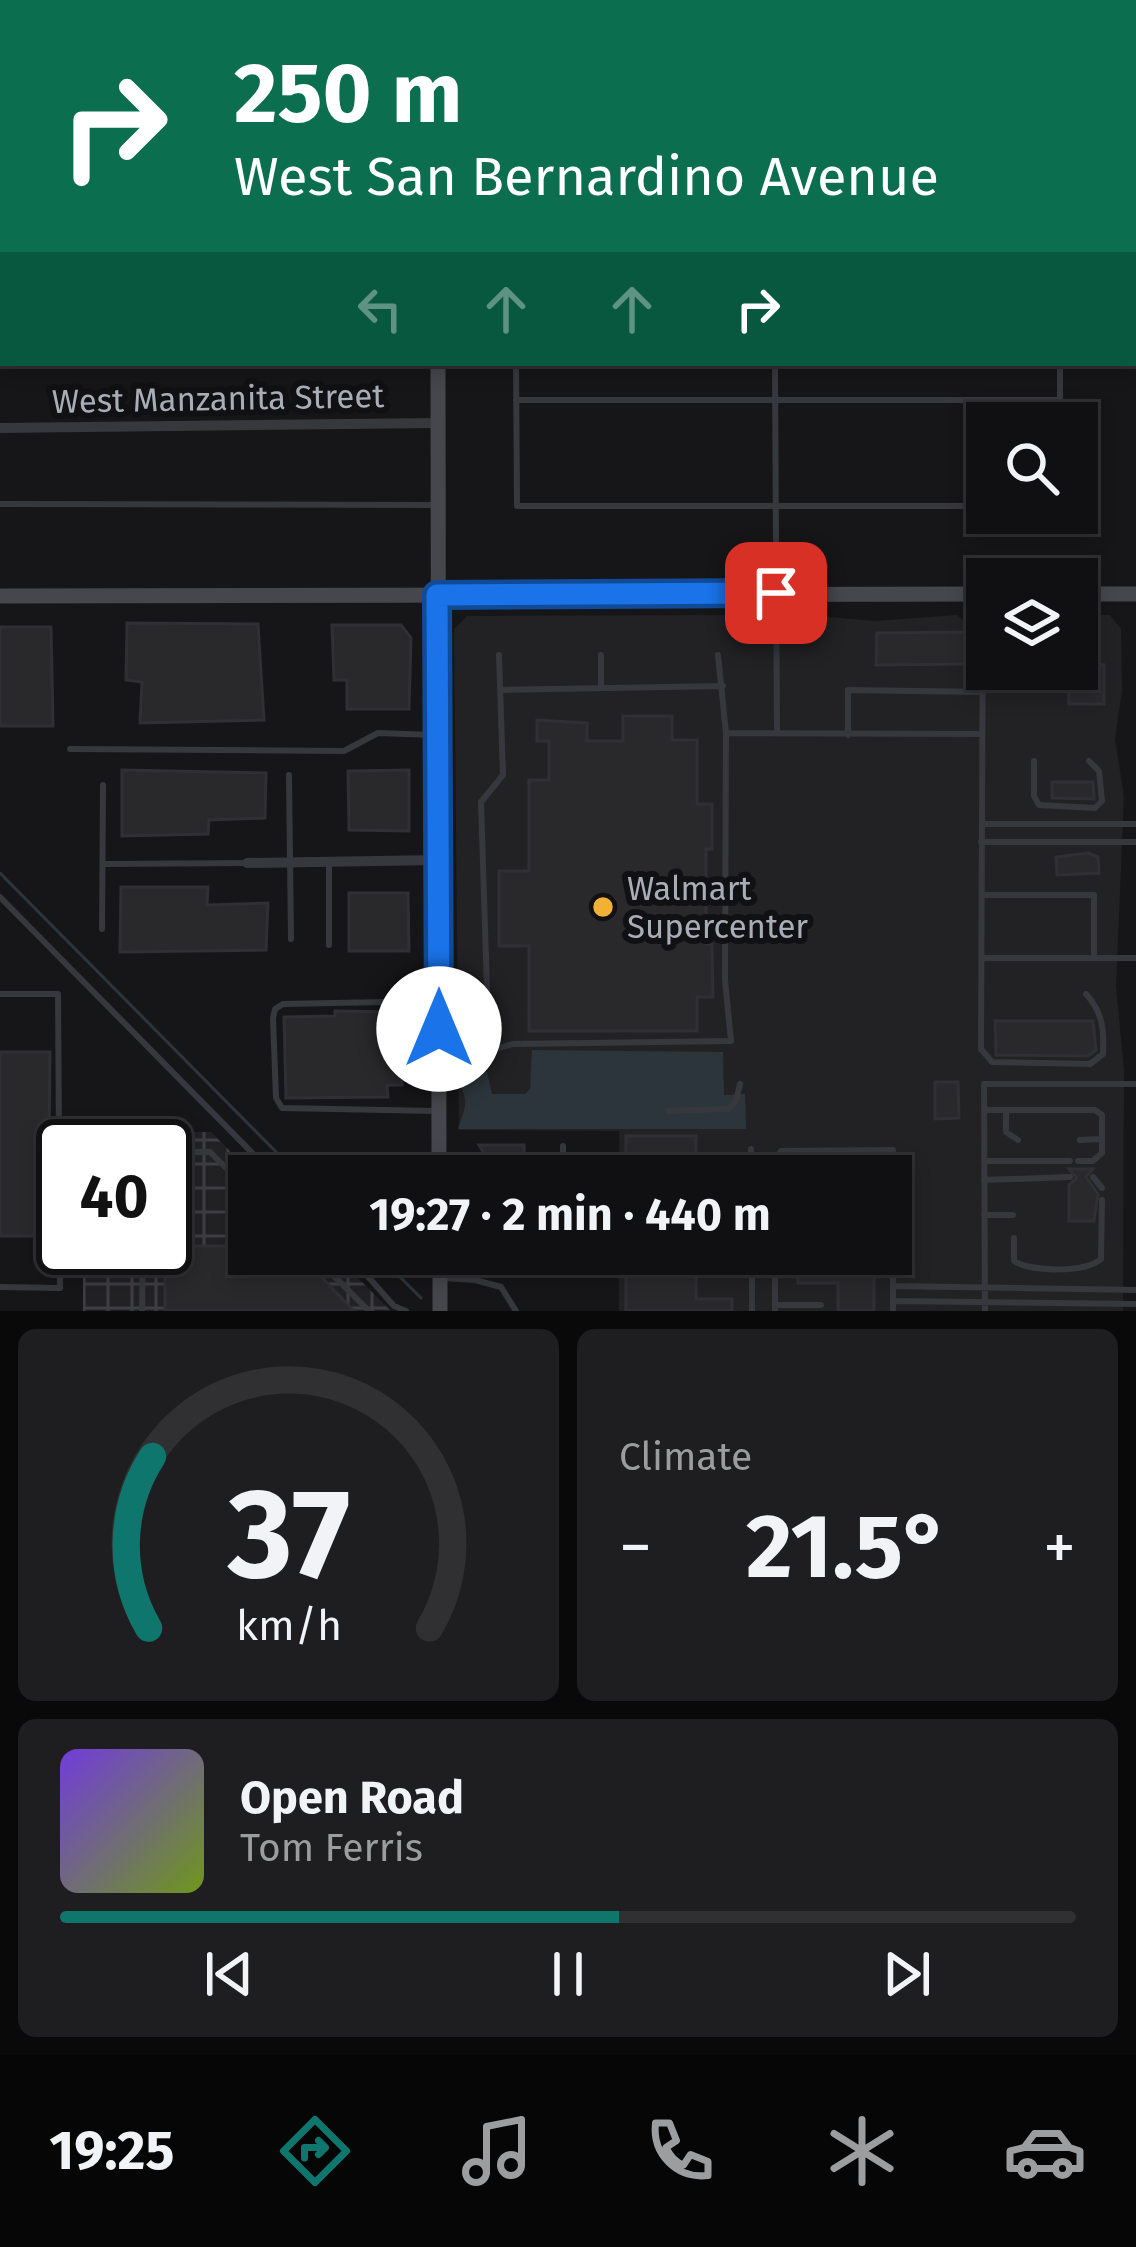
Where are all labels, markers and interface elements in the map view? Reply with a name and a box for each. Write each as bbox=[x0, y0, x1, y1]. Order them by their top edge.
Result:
text: 250 m bbox=[234, 43, 462, 144]
icon: right bbox=[36, 48, 192, 204]
text: West San Bernardino Avenue bbox=[234, 145, 939, 209]
icon: left bbox=[347, 276, 413, 342]
icon: ahead bbox=[473, 276, 539, 342]
icon: ahead bbox=[599, 276, 665, 342]
icon: right bbox=[725, 276, 791, 342]
street label: West Manzanita Street bbox=[51, 376, 385, 422]
map controls bbox=[966, 402, 1098, 690]
button: search bbox=[966, 402, 1098, 534]
pin bbox=[725, 542, 827, 644]
button: layers bbox=[966, 558, 1098, 690]
icon: arrive bbox=[743, 560, 809, 626]
place label: Walmart Supercenter bbox=[627, 869, 808, 947]
marker: Walmart Supercenter bbox=[590, 894, 616, 920]
position arrow bbox=[376, 966, 502, 1092]
speed limit sign: 40 bbox=[36, 1119, 192, 1275]
text: 19:27 · 2 min · 440 m bbox=[369, 1188, 771, 1242]
text: Climate bbox=[619, 1434, 752, 1480]
text: 37 bbox=[226, 1460, 350, 1610]
text: 21.5° bbox=[746, 1493, 949, 1601]
text: − bbox=[619, 1508, 652, 1587]
text: + bbox=[1043, 1508, 1076, 1587]
text: km/h bbox=[235, 1600, 342, 1651]
text: Open Road bbox=[240, 1771, 464, 1825]
text: Tom Ferris bbox=[240, 1825, 423, 1871]
icon: previous bbox=[196, 1941, 262, 2007]
icon: pause bbox=[535, 1941, 601, 2007]
icon: next bbox=[874, 1941, 940, 2007]
icon: directions bbox=[273, 2109, 357, 2193]
icon: music bbox=[455, 2109, 539, 2193]
icon: phone bbox=[638, 2109, 722, 2193]
icon: climate bbox=[820, 2109, 904, 2193]
icon: car bbox=[1003, 2109, 1087, 2193]
text: 19:25 bbox=[49, 2119, 174, 2183]

